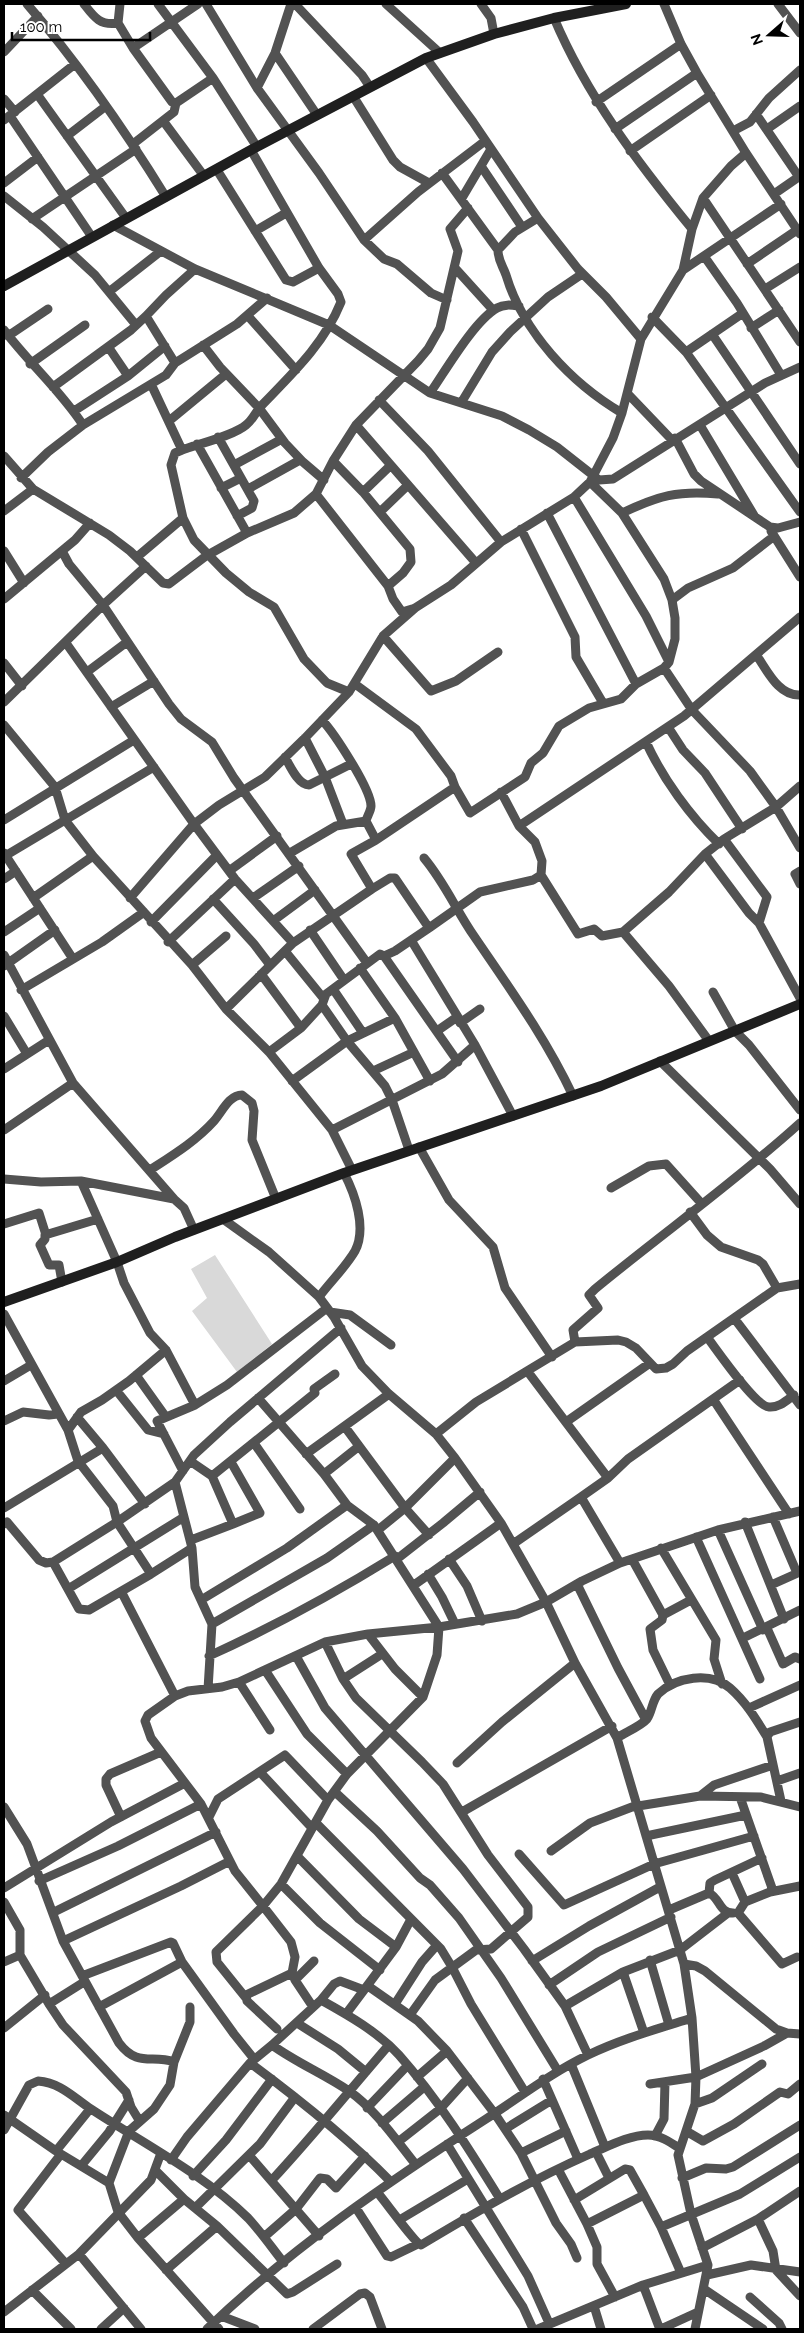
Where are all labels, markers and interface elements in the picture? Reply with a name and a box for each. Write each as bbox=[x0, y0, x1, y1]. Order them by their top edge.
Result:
scale bar bbox=[12, 10, 150, 42]
north arrow bbox=[744, 10, 794, 60]
text: 100 m bbox=[20, 18, 62, 36]
text: N bbox=[747, 32, 766, 47]

